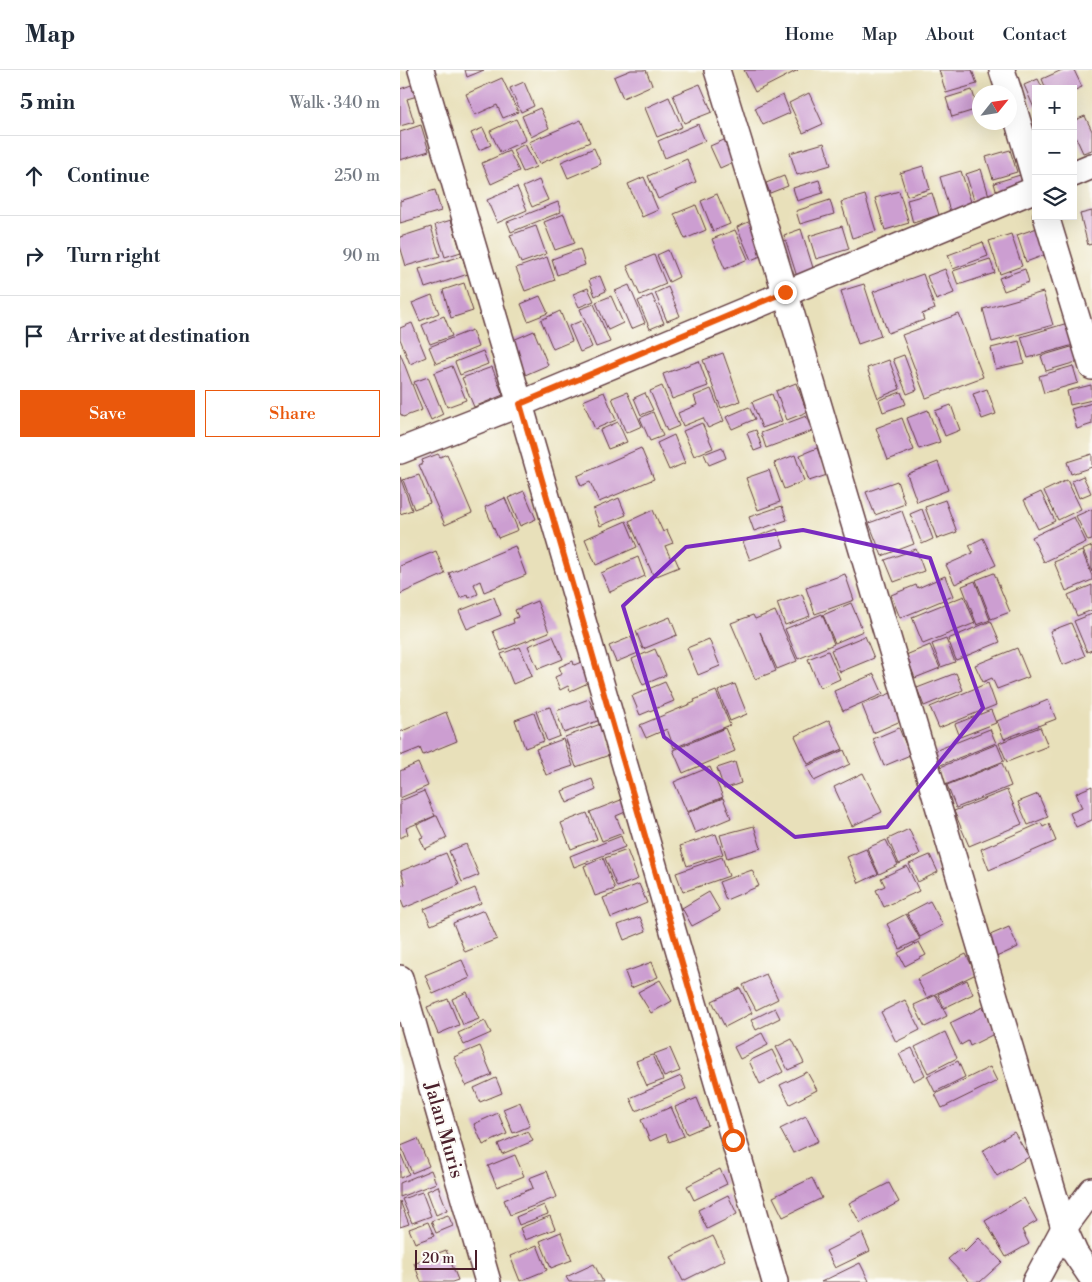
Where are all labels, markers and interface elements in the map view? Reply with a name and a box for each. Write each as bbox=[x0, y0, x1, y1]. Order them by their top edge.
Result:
text: Map bbox=[25, 20, 75, 50]
text: Home bbox=[785, 23, 834, 46]
text: Map bbox=[862, 23, 898, 46]
text: About bbox=[926, 23, 975, 46]
text: Contact bbox=[1003, 23, 1067, 46]
north arrow bbox=[972, 85, 1017, 130]
map controls bbox=[1032, 85, 1077, 220]
button: + bbox=[1032, 85, 1077, 130]
text: 5 min bbox=[20, 90, 75, 116]
text: Walk · 340 m bbox=[290, 93, 380, 113]
button: − bbox=[1032, 130, 1077, 175]
icon: ahead bbox=[20, 162, 48, 190]
text: Continue bbox=[67, 164, 150, 188]
text: 250 m bbox=[334, 166, 380, 186]
button: layers bbox=[1032, 175, 1077, 220]
icon: right bbox=[20, 242, 48, 270]
text: Turn right bbox=[67, 244, 160, 268]
text: 90 m bbox=[342, 246, 380, 266]
route end bbox=[774, 281, 797, 304]
icon: arrive bbox=[20, 322, 48, 350]
text: Arrive at destination bbox=[67, 324, 250, 348]
button: Save bbox=[20, 390, 195, 437]
button: Share bbox=[205, 390, 380, 437]
street label: Jalan Muris bbox=[419, 1078, 469, 1181]
route start bbox=[722, 1129, 745, 1152]
scale bar bbox=[415, 1247, 478, 1270]
text: 20 m bbox=[422, 1250, 454, 1268]

